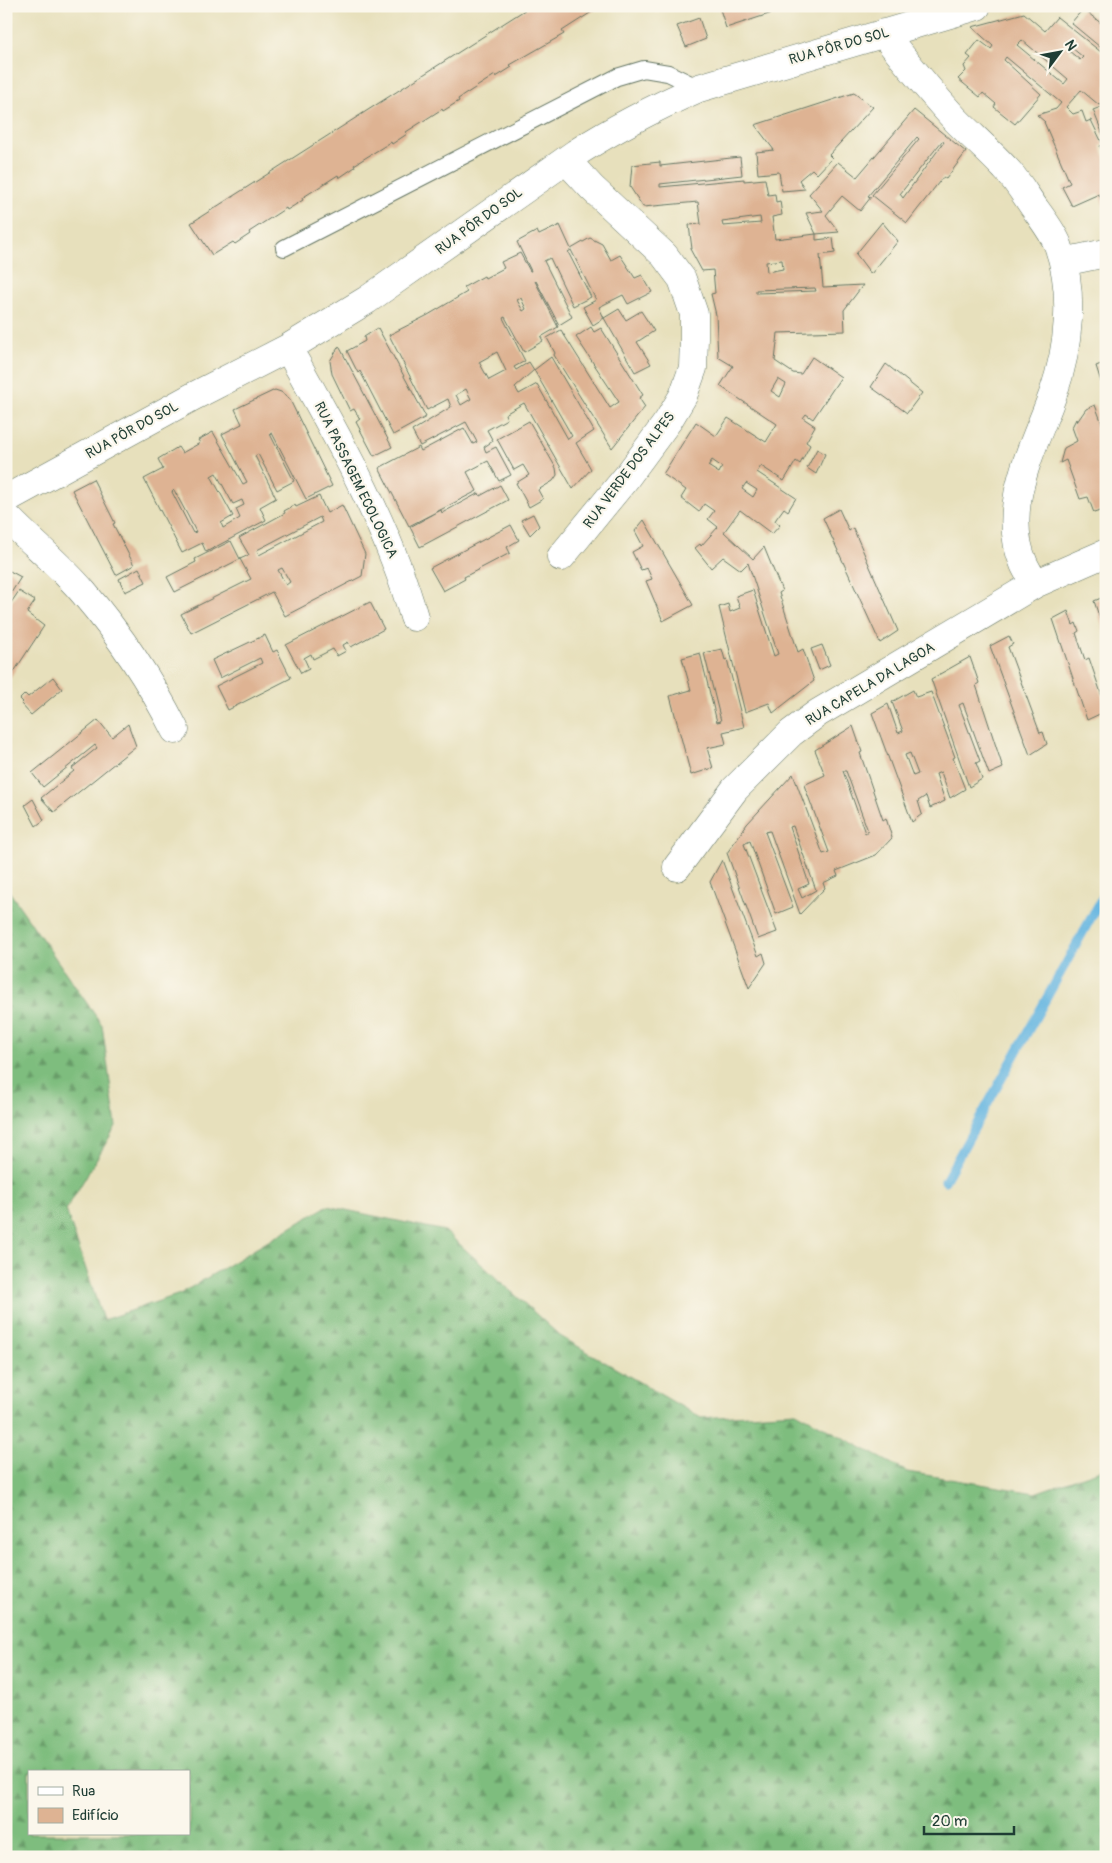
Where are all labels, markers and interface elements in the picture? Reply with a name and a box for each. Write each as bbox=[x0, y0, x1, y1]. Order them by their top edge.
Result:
street label: RUA PÔR DO SOL bbox=[787, 23, 891, 68]
north arrow bbox=[1034, 28, 1084, 78]
text: N bbox=[1061, 37, 1080, 54]
street label: RUA PÔR DO SOL bbox=[432, 183, 526, 258]
street label: RUA PÔR DO SOL bbox=[82, 397, 181, 463]
street label: RUA PASSAGEM ECOLOGICA bbox=[311, 399, 401, 561]
street label: RUA VERDE DOS ALPES bbox=[580, 408, 678, 532]
street label: RUA CAPELA DA LAGOA bbox=[802, 639, 938, 729]
legend bbox=[28, 1770, 190, 1836]
text: Rua bbox=[72, 1782, 95, 1801]
scale bar bbox=[924, 1803, 1014, 1835]
text: Edifício bbox=[72, 1806, 118, 1825]
text: 20 m bbox=[932, 1812, 967, 1831]

